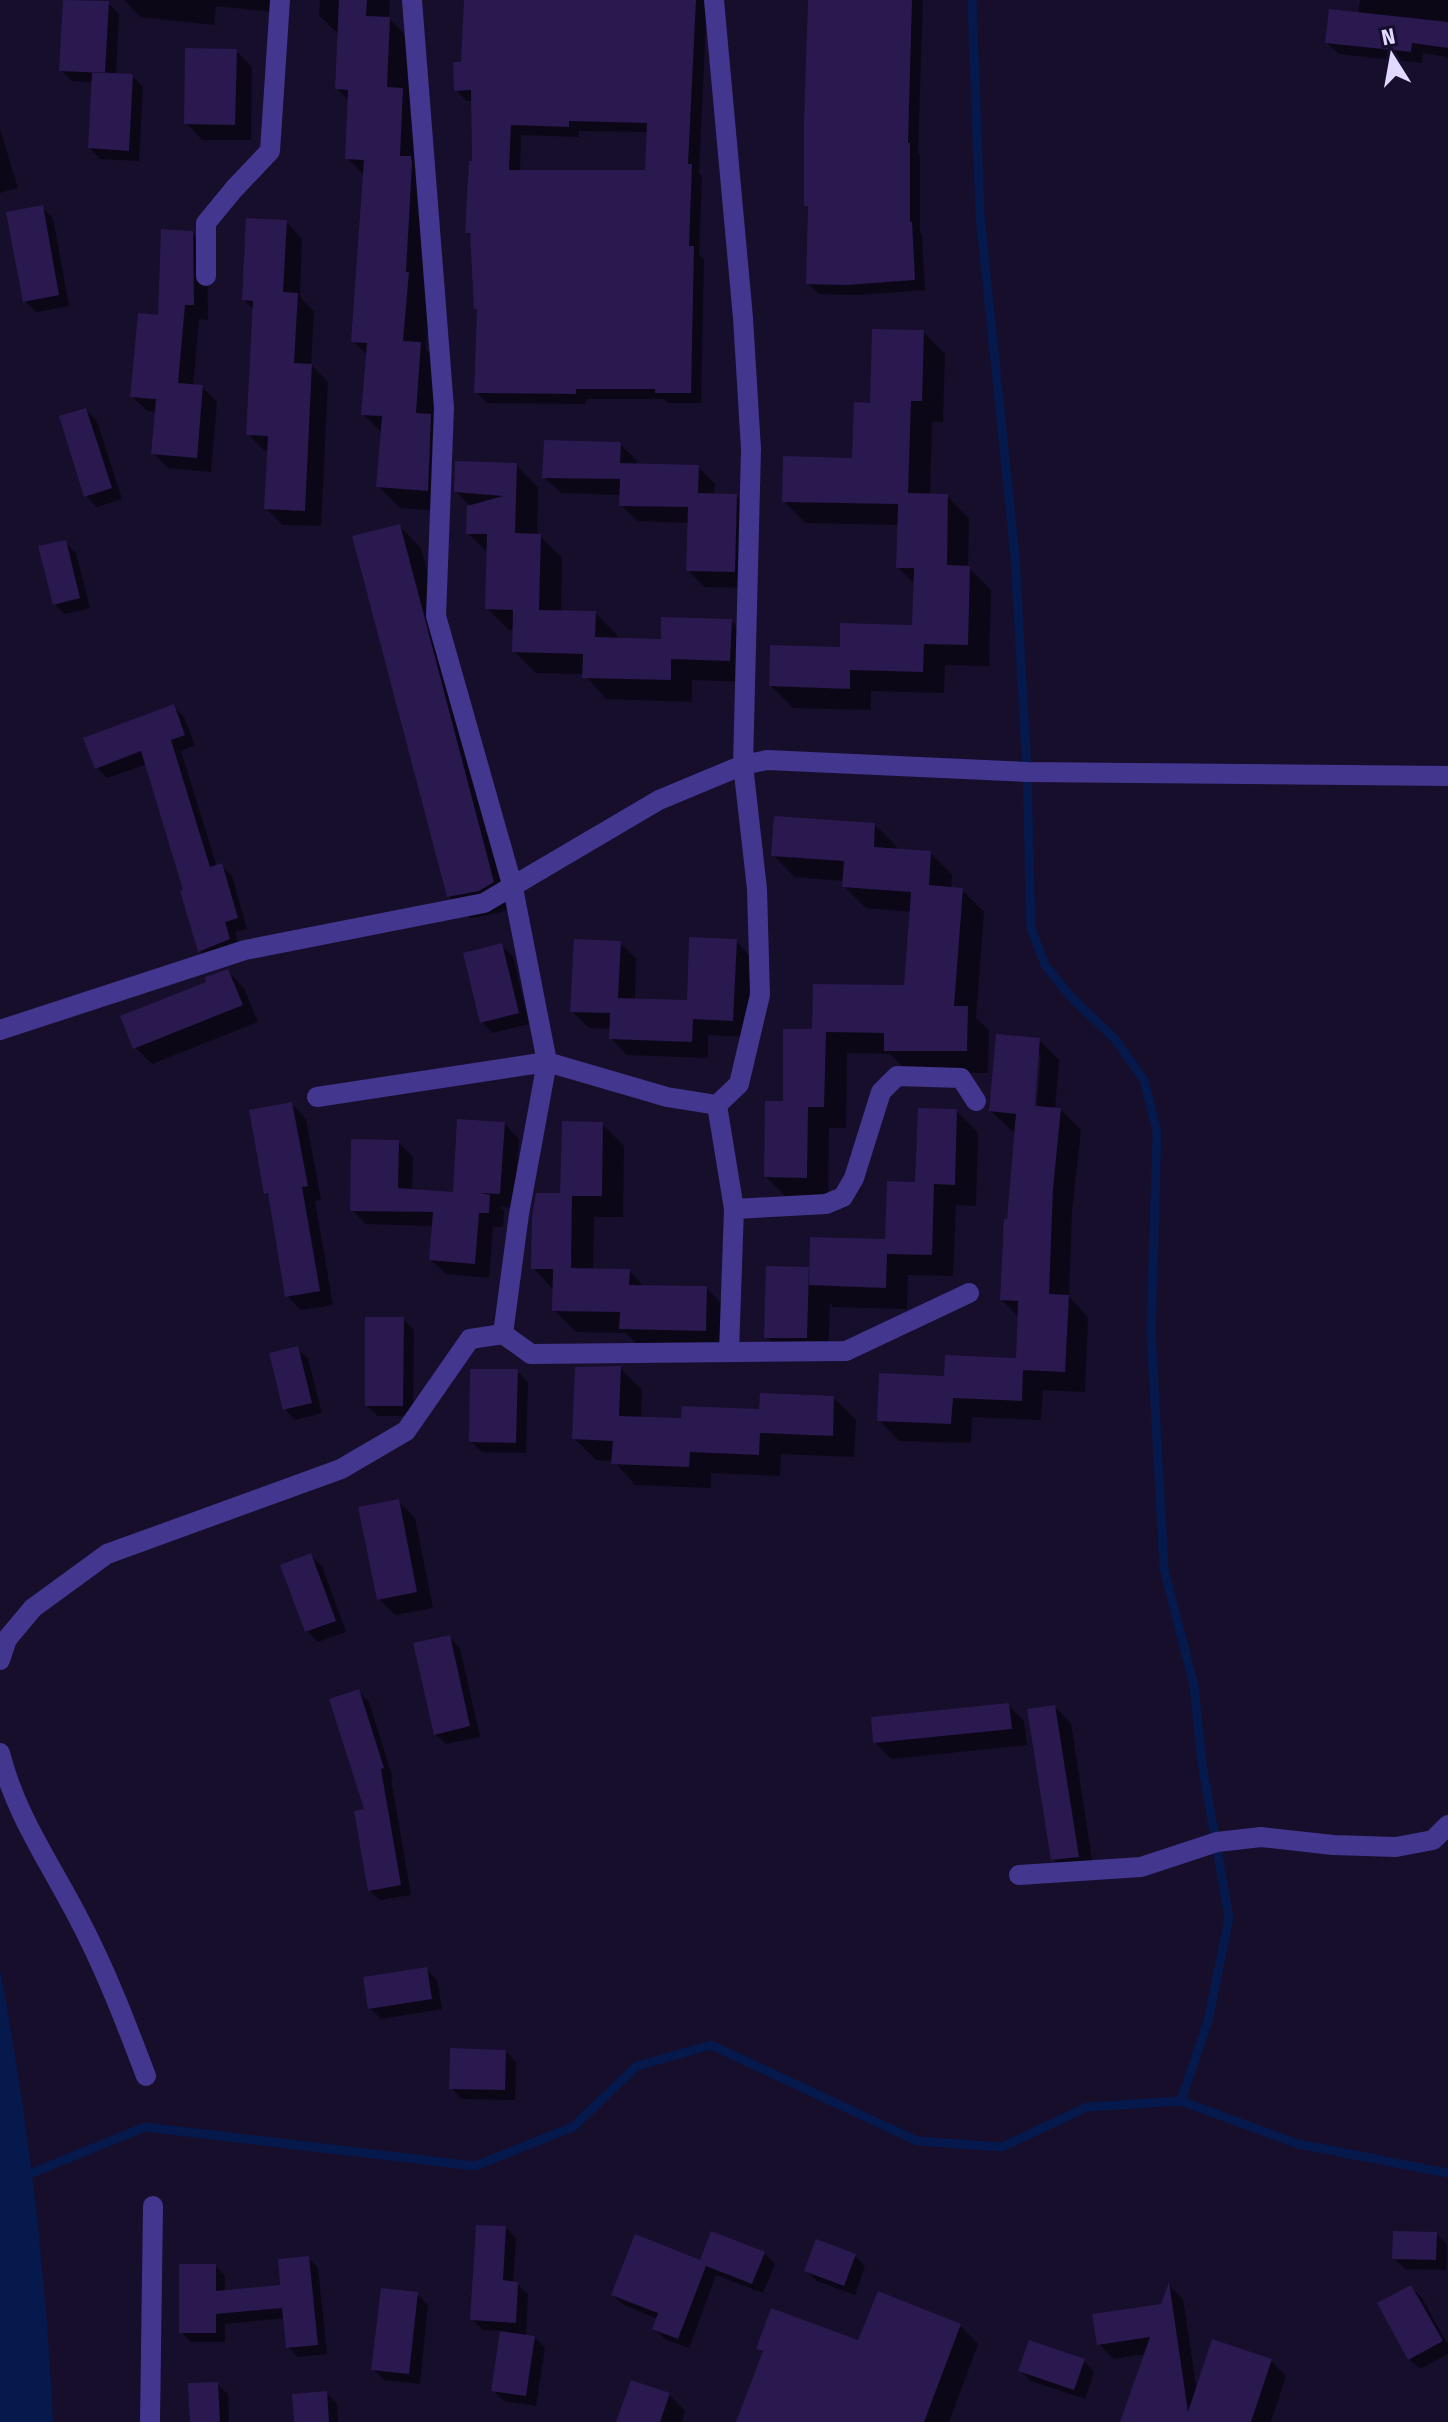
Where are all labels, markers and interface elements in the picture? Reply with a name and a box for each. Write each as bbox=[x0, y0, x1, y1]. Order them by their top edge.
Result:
north arrow bbox=[1352, 16, 1432, 96]
text: N bbox=[1379, 22, 1397, 51]

